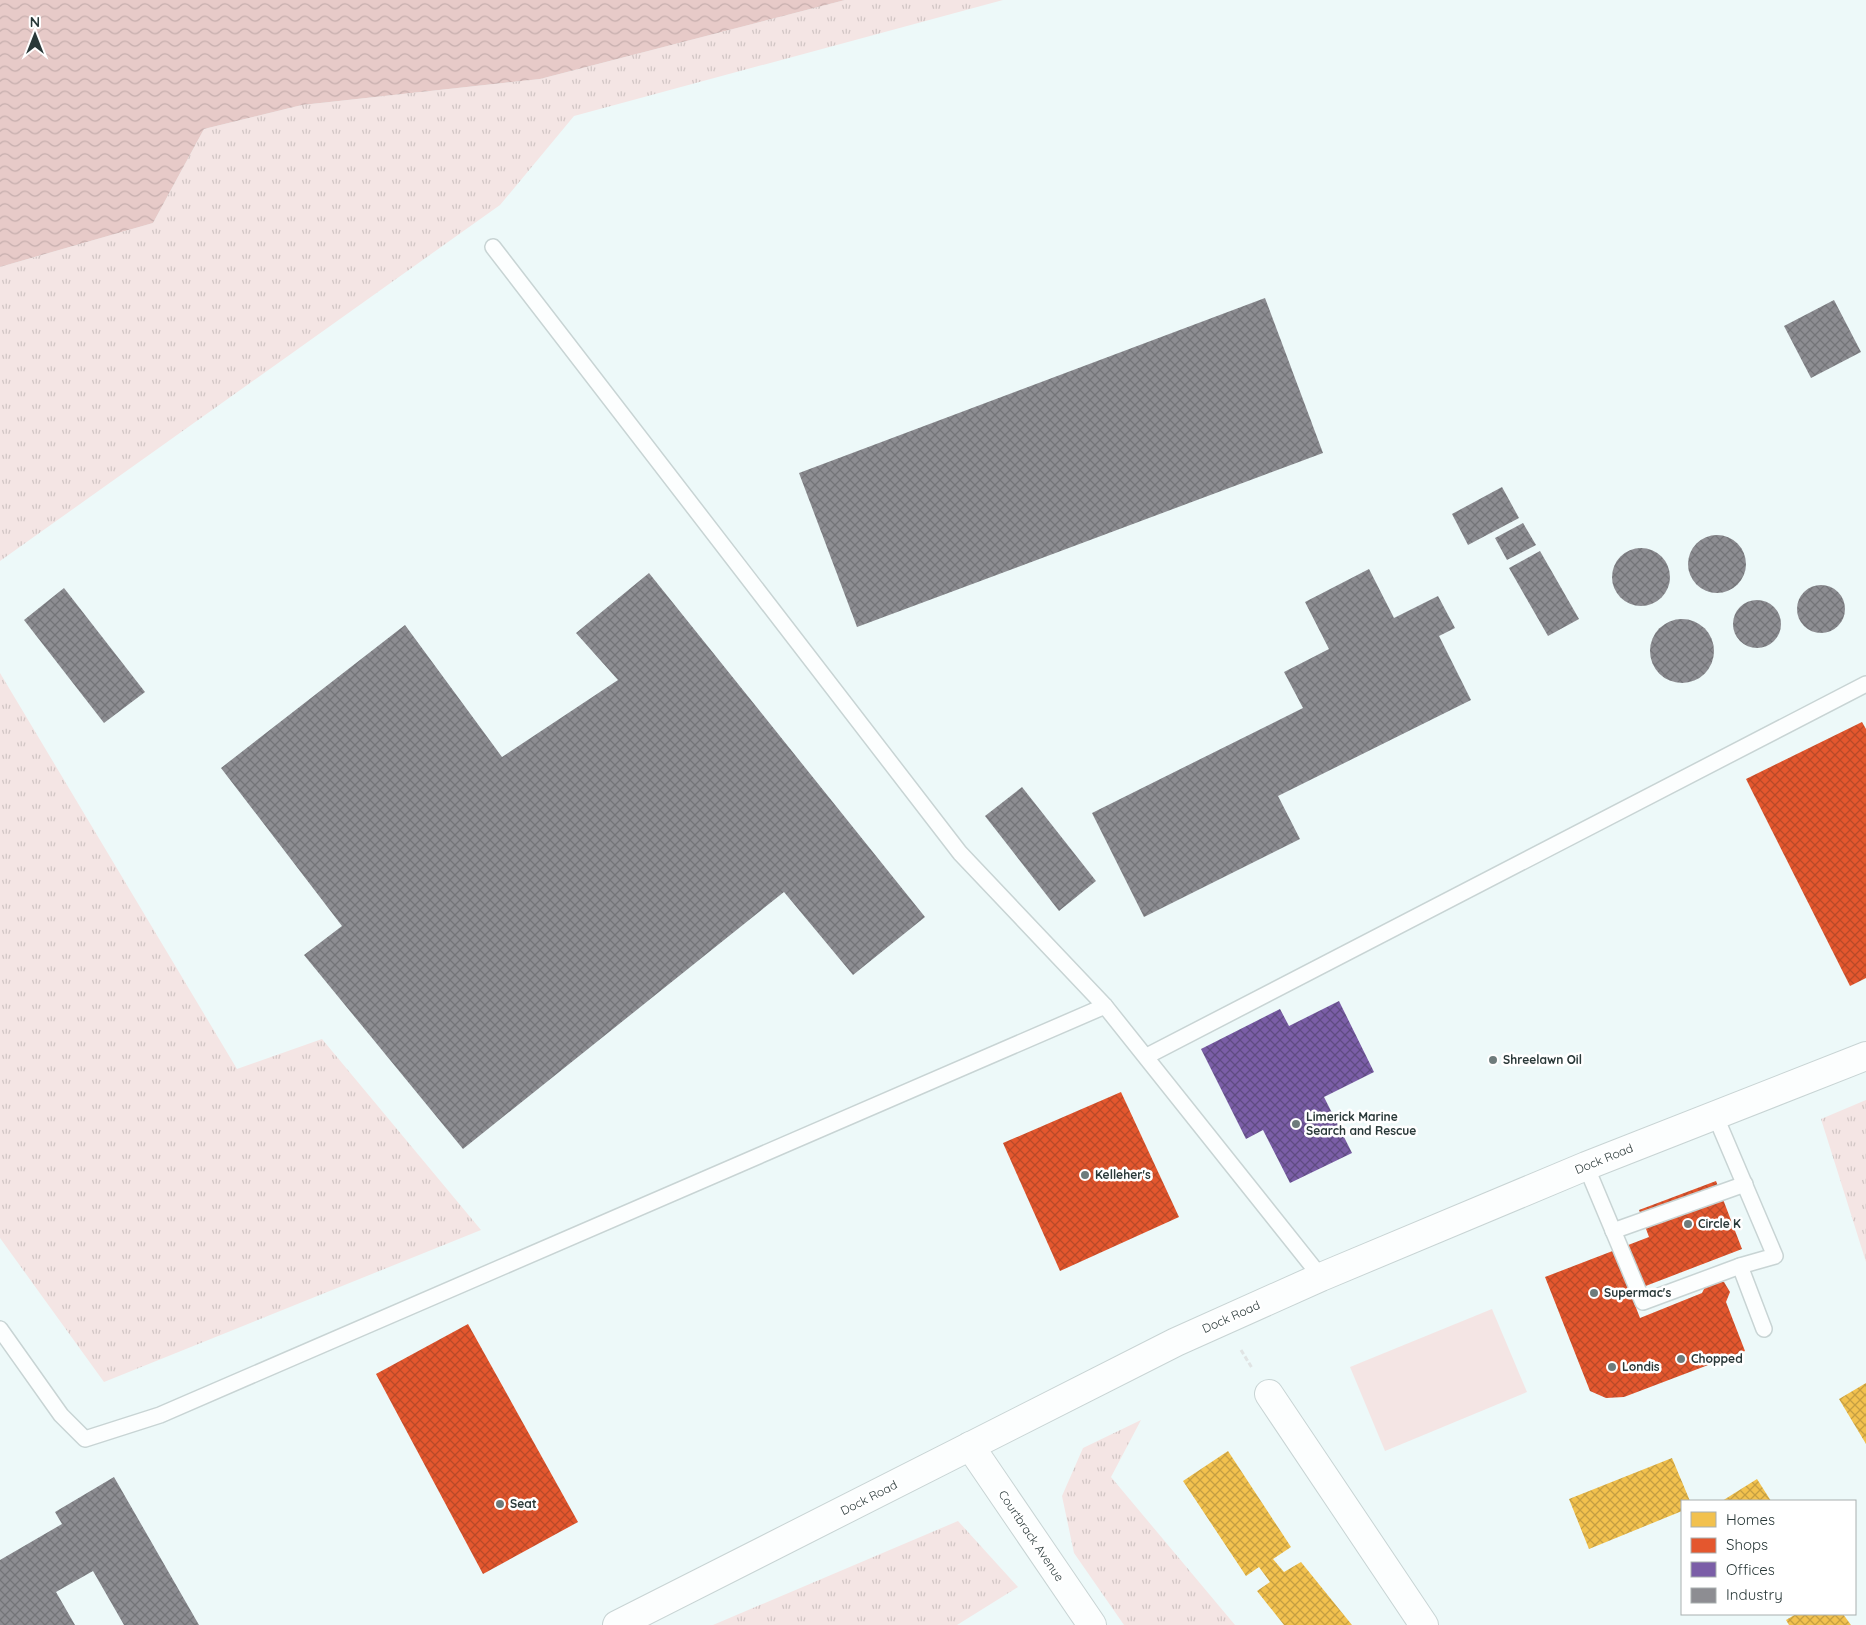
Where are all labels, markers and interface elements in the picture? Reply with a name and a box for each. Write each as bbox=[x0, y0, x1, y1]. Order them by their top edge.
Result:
north arrow bbox=[10, 10, 60, 60]
text: N bbox=[30, 13, 40, 31]
place label: Shreelawn Oil bbox=[1503, 1052, 1582, 1067]
marker: Shreelawn Oil bbox=[1487, 1054, 1499, 1066]
place label: Limerick Marine Search and Rescue bbox=[1306, 1109, 1416, 1138]
marker: Limerick Marine Search and Rescue bbox=[1290, 1118, 1302, 1130]
street label: Dock Road bbox=[1572, 1140, 1635, 1177]
place label: Kelleher's bbox=[1095, 1167, 1151, 1182]
marker: Kelleher's bbox=[1079, 1169, 1091, 1181]
place label: Circle K bbox=[1698, 1216, 1741, 1231]
marker: Circle K bbox=[1682, 1218, 1694, 1230]
place label: Supermac's bbox=[1604, 1285, 1671, 1300]
marker: Supermac's bbox=[1588, 1287, 1600, 1299]
street label: Dock Road bbox=[1200, 1297, 1262, 1336]
place label: Chopped bbox=[1691, 1351, 1743, 1366]
marker: Chopped bbox=[1675, 1353, 1687, 1365]
place label: Londis bbox=[1622, 1359, 1660, 1374]
marker: Londis bbox=[1606, 1361, 1618, 1373]
street label: Dock Road bbox=[838, 1477, 900, 1518]
street label: Courtbrack Avenue bbox=[995, 1487, 1068, 1584]
place label: Seat bbox=[510, 1496, 537, 1511]
marker: Seat bbox=[494, 1498, 506, 1510]
legend bbox=[1681, 1500, 1856, 1615]
text: Homes bbox=[1726, 1510, 1775, 1529]
text: Shops bbox=[1726, 1535, 1768, 1554]
text: Offices bbox=[1726, 1560, 1775, 1579]
text: Industry bbox=[1726, 1585, 1783, 1604]

